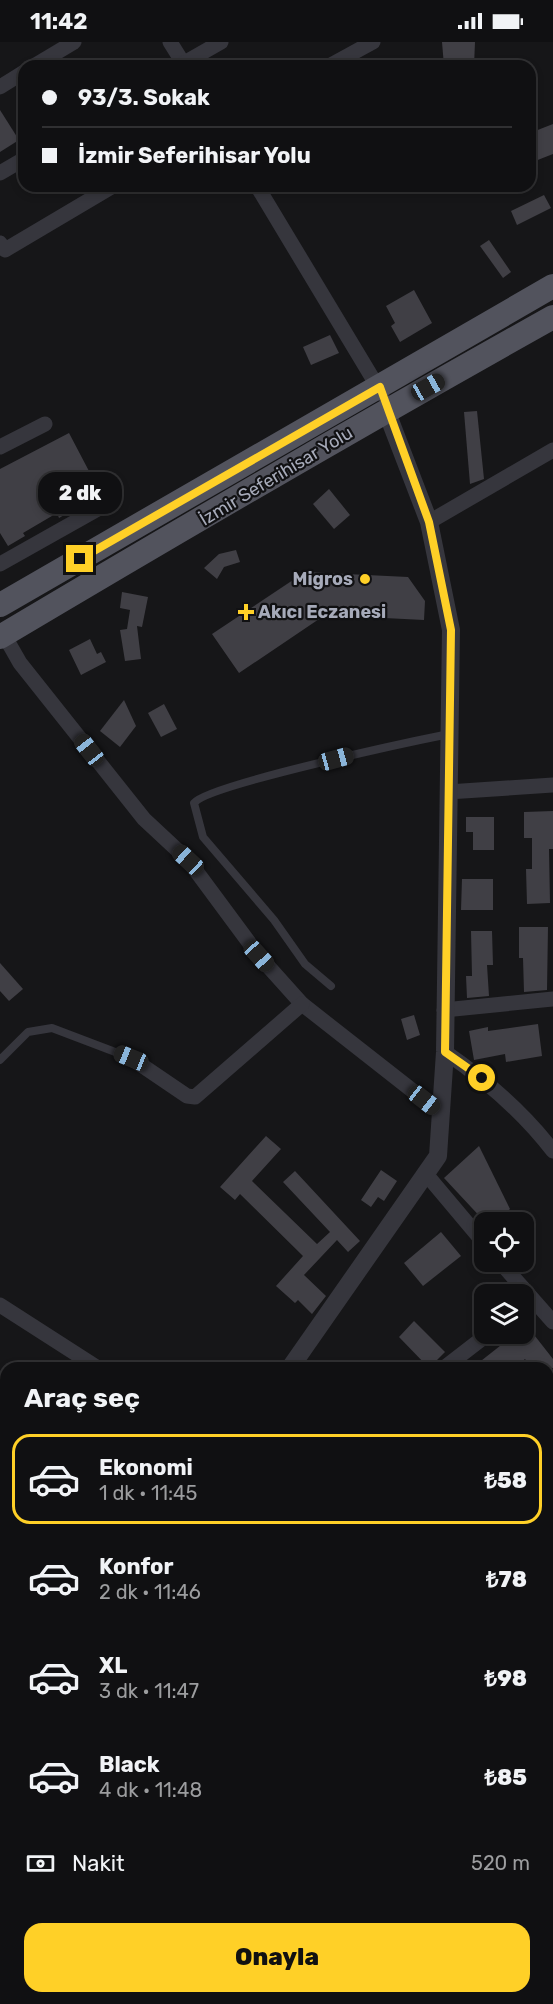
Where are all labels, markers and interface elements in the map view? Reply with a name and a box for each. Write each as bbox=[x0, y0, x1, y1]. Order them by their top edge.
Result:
text: 11:42 bbox=[30, 8, 88, 35]
text: 93/3. Sokak bbox=[78, 84, 210, 111]
text: İzmir Seferihisar Yolu bbox=[78, 142, 311, 169]
car bbox=[408, 370, 448, 404]
street label: İzmir Seferihisar Yolu bbox=[195, 422, 357, 530]
callout: 2 dk bbox=[38, 472, 122, 514]
text: 2 dk bbox=[59, 481, 101, 505]
route end bbox=[66, 545, 93, 572]
place label: Migros bbox=[292, 568, 353, 590]
marker: Migros bbox=[358, 572, 372, 586]
place label: Akıcı Eczanesi bbox=[258, 601, 386, 623]
marker: Akıcı Eczanesi bbox=[239, 605, 253, 619]
car bbox=[71, 730, 107, 770]
car bbox=[316, 746, 356, 772]
car bbox=[169, 841, 207, 879]
car bbox=[240, 937, 278, 975]
car bbox=[111, 1043, 151, 1073]
route start bbox=[468, 1064, 495, 1091]
car bbox=[404, 1082, 444, 1118]
map controls bbox=[474, 1212, 534, 1344]
button: locate bbox=[474, 1212, 534, 1272]
button: layers bbox=[474, 1284, 534, 1344]
text: Araç seç bbox=[24, 1382, 140, 1414]
icon: car bbox=[27, 1452, 81, 1506]
text: Ekonomi bbox=[99, 1454, 193, 1481]
text: ₺58 bbox=[484, 1467, 527, 1494]
text: 1 dk · 11:45 bbox=[99, 1481, 197, 1505]
icon: car bbox=[27, 1551, 81, 1605]
text: Konfor bbox=[99, 1553, 173, 1580]
text: ₺78 bbox=[486, 1566, 527, 1593]
text: 2 dk · 11:46 bbox=[99, 1580, 201, 1604]
icon: car bbox=[27, 1650, 81, 1704]
text: XL bbox=[99, 1652, 127, 1679]
text: ₺98 bbox=[485, 1665, 527, 1692]
text: 3 dk · 11:47 bbox=[99, 1679, 199, 1703]
icon: car bbox=[27, 1749, 81, 1803]
text: Black bbox=[99, 1751, 160, 1778]
text: ₺85 bbox=[484, 1764, 527, 1791]
text: 4 dk · 11:48 bbox=[99, 1778, 202, 1802]
icon: cash bbox=[24, 1847, 57, 1880]
text: Nakit bbox=[72, 1850, 125, 1877]
text: 520 m bbox=[471, 1851, 530, 1875]
button: Onayla bbox=[24, 1923, 530, 1992]

